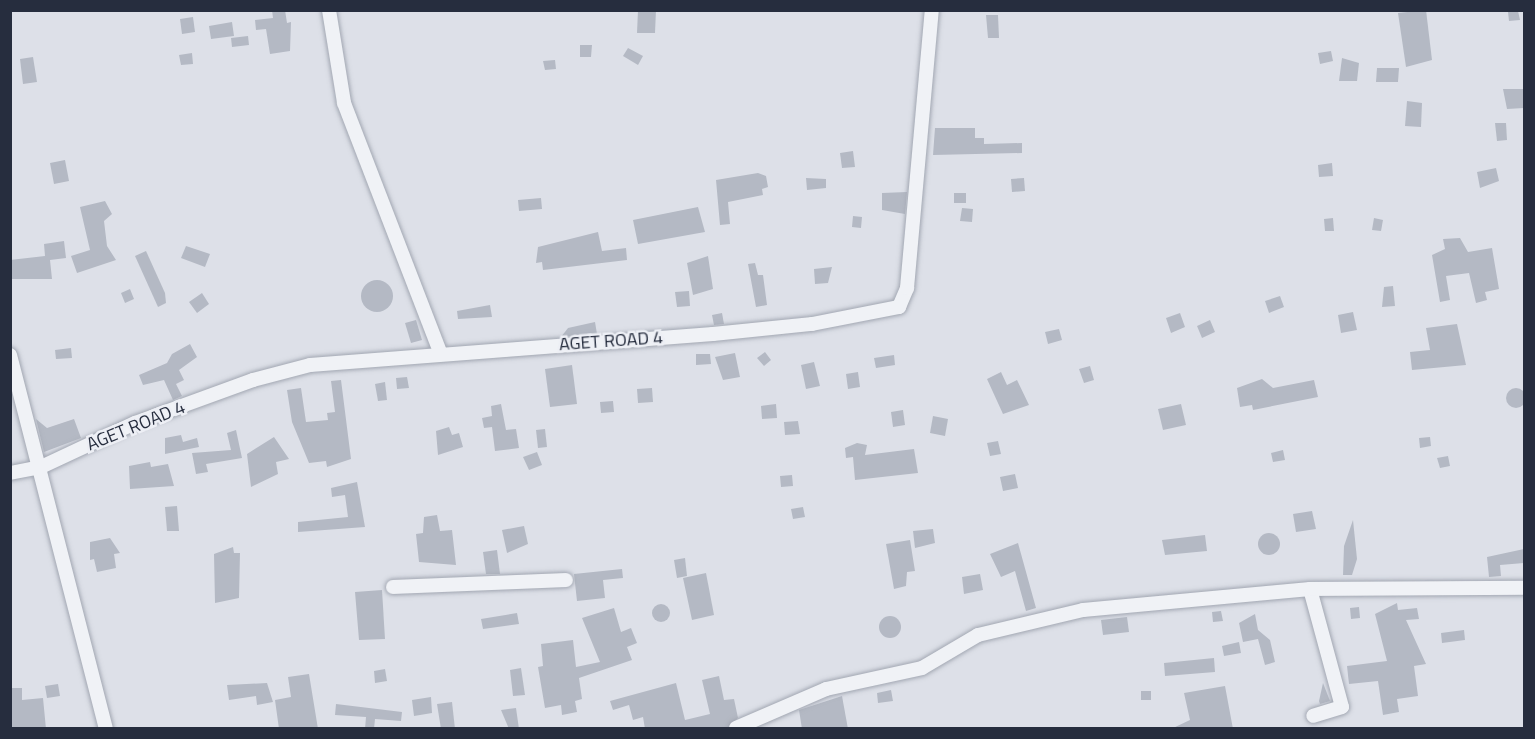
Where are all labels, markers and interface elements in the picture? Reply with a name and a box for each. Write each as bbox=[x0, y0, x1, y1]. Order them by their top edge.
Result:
street label: AGET ROAD 4 bbox=[558, 327, 664, 355]
street label: AGET ROAD 4 bbox=[84, 396, 188, 456]

